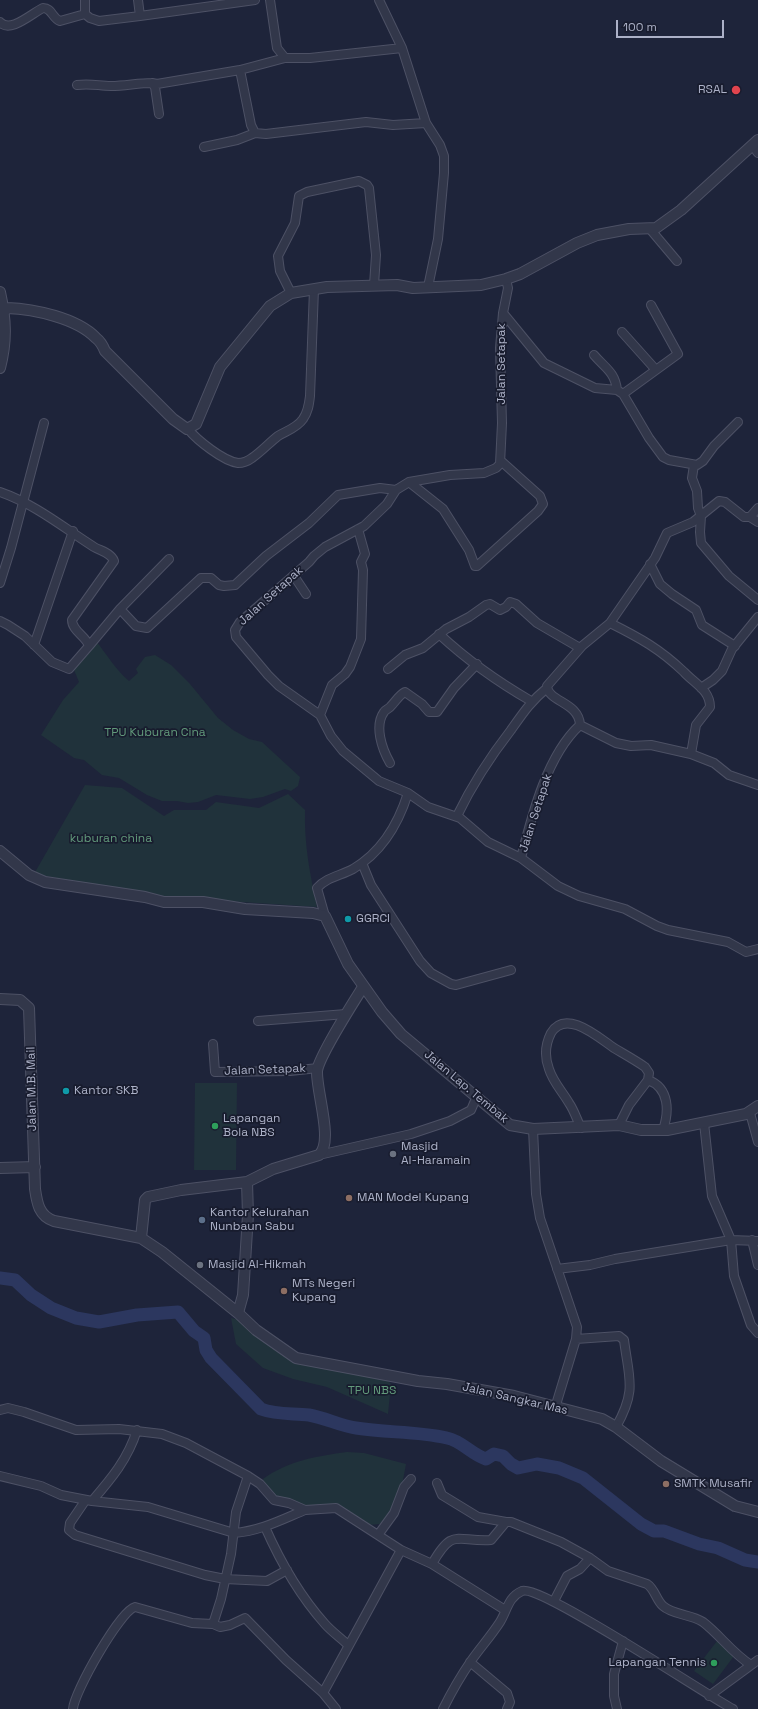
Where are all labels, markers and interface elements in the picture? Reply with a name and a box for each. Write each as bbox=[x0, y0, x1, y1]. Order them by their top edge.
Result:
scale bar bbox=[618, 12, 726, 38]
text: 100 m bbox=[623, 19, 657, 35]
place label: RSAL bbox=[698, 83, 727, 97]
marker: RSAL bbox=[730, 84, 742, 96]
street label: Jalan Setapak bbox=[495, 323, 509, 405]
street label: Jalan Setapak bbox=[236, 563, 306, 629]
park label: TPU Kuburan Cina bbox=[104, 726, 206, 740]
street label: Jalan Setapak bbox=[517, 772, 555, 854]
park label: kuburan china bbox=[70, 832, 152, 846]
place label: GGRCI bbox=[356, 912, 390, 926]
marker: GGRCI bbox=[343, 914, 353, 924]
street label: Jalan M.B. Mail bbox=[24, 1047, 40, 1131]
street label: Jalan Lap. Tembak bbox=[421, 1048, 511, 1126]
street label: Jalan Setapak bbox=[224, 1061, 306, 1079]
place label: Kantor SKB bbox=[74, 1084, 138, 1098]
marker: Kantor SKB bbox=[61, 1086, 71, 1096]
place label: Lapangan Bola NBS bbox=[223, 1112, 280, 1140]
marker: Lapangan Bola NBS bbox=[210, 1121, 220, 1131]
place label: Masjid Al-Haramain bbox=[401, 1140, 470, 1168]
marker: Masjid Al-Haramain bbox=[388, 1149, 398, 1159]
place label: MAN Model Kupang bbox=[357, 1191, 469, 1205]
marker: MAN Model Kupang bbox=[344, 1193, 354, 1203]
place label: Kantor Kelurahan Nunbaun Sabu bbox=[210, 1206, 309, 1234]
marker: Kantor Kelurahan Nunbaun Sabu bbox=[197, 1215, 207, 1225]
place label: Masjid Al-Hikmah bbox=[208, 1258, 306, 1272]
marker: Masjid Al-Hikmah bbox=[195, 1260, 205, 1270]
place label: MTs Negeri Kupang bbox=[292, 1277, 355, 1305]
marker: MTs Negeri Kupang bbox=[279, 1286, 289, 1296]
street label: Jalan Sangkar Mas bbox=[461, 1380, 569, 1418]
park label: TPU NBS bbox=[348, 1384, 396, 1398]
place label: SMTK Musafir bbox=[674, 1477, 752, 1491]
marker: SMTK Musafir bbox=[661, 1479, 671, 1489]
place label: Lapangan Tennis bbox=[609, 1656, 706, 1670]
marker: Lapangan Tennis bbox=[709, 1658, 719, 1668]

